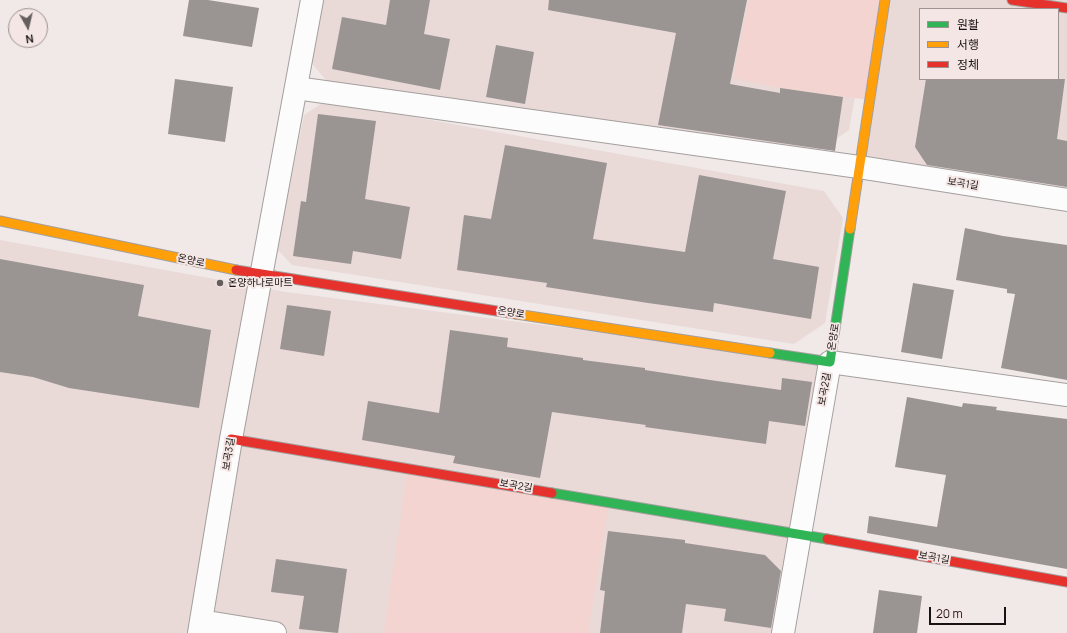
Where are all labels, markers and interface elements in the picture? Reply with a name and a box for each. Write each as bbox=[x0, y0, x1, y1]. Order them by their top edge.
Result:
north arrow bbox=[8, 8, 48, 48]
legend bbox=[919, 8, 1059, 80]
text: 원활 bbox=[957, 16, 979, 33]
text: N bbox=[25, 31, 35, 47]
text: 서행 bbox=[957, 36, 979, 53]
text: 정체 bbox=[957, 56, 979, 73]
street label: 보곡1길 bbox=[947, 176, 979, 192]
street label: 온양로 bbox=[176, 252, 206, 270]
place label: 온양하나로마트 bbox=[228, 277, 292, 289]
marker: 온양하나로마트 bbox=[215, 278, 225, 288]
street label: 온양로 bbox=[496, 305, 526, 321]
street label: 온양로 bbox=[826, 322, 842, 352]
street label: 보곡2길 bbox=[816, 372, 834, 406]
street label: 보곡3길 bbox=[220, 437, 238, 471]
street label: 보곡2길 bbox=[499, 477, 533, 495]
street label: 보곡1길 bbox=[917, 549, 951, 567]
scale bar bbox=[931, 599, 1008, 625]
text: 20 m bbox=[936, 605, 963, 622]

